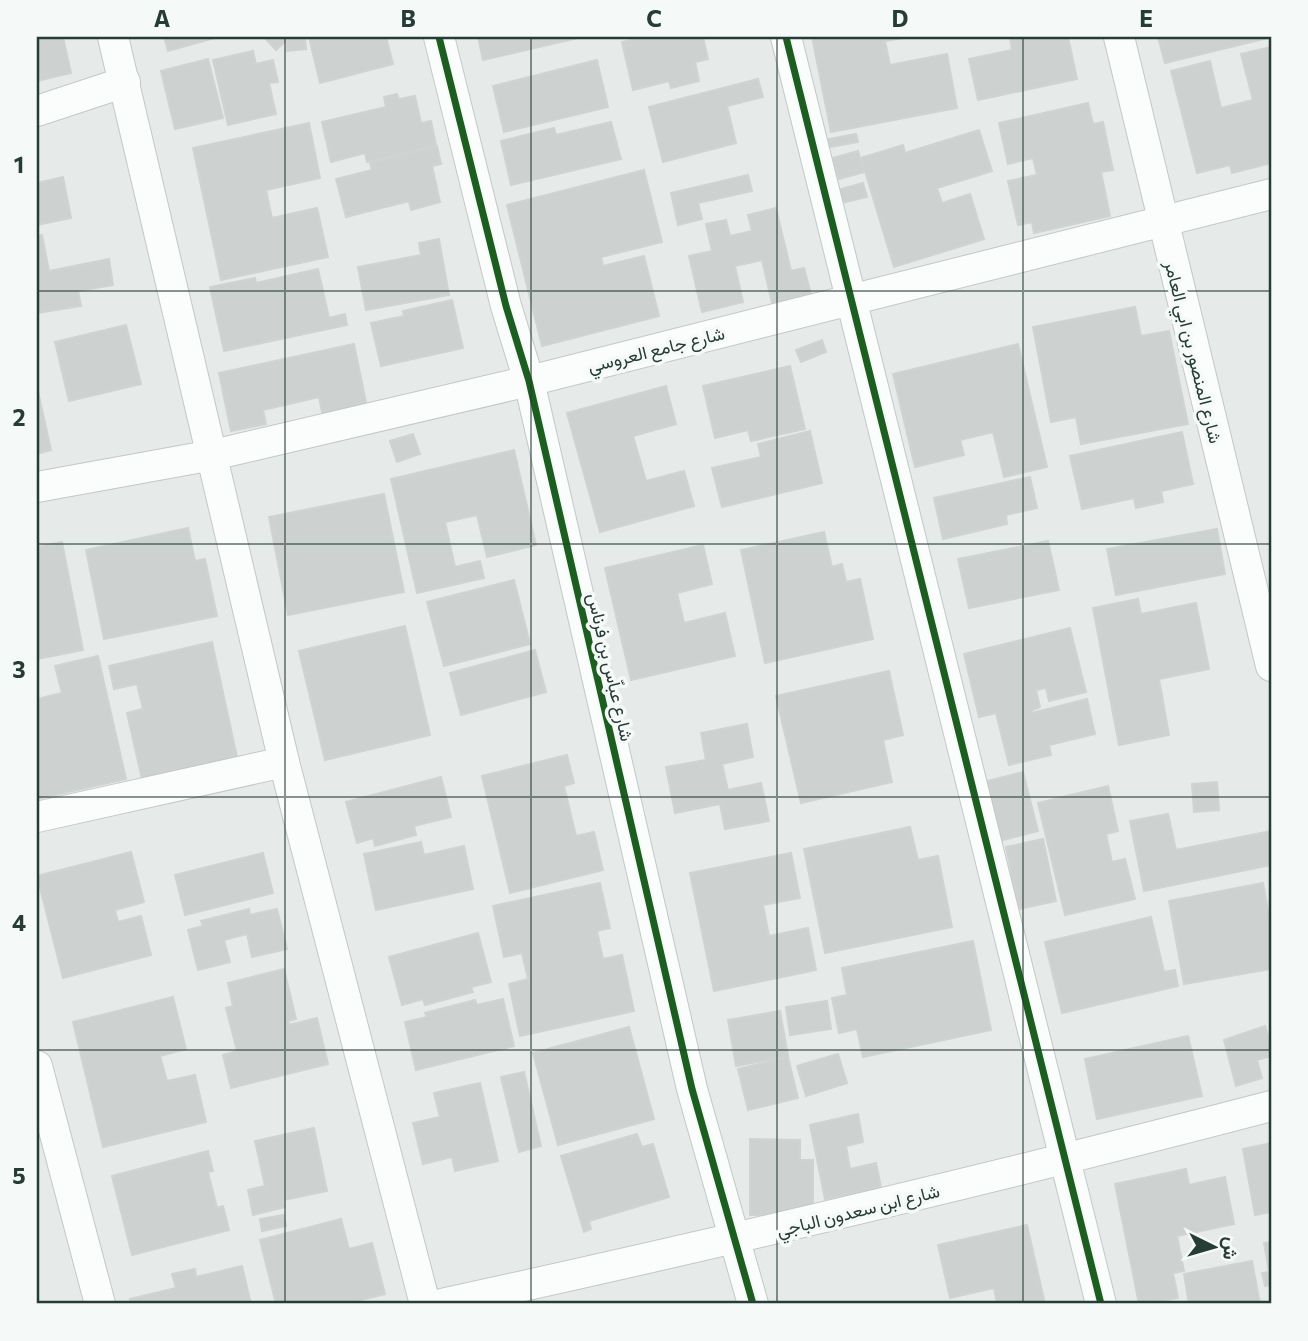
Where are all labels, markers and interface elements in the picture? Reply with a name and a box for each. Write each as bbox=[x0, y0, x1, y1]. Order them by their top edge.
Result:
text: A bbox=[154, 4, 171, 32]
text: B bbox=[400, 4, 416, 32]
text: C bbox=[646, 4, 662, 32]
text: D bbox=[892, 4, 909, 32]
text: E bbox=[1139, 4, 1153, 32]
text: 1 bbox=[14, 150, 24, 178]
street label: شارع المنصور بن ابي العامر bbox=[1156, 257, 1227, 447]
street label: شارع جامع العروسي bbox=[585, 321, 728, 382]
text: 2 bbox=[12, 403, 26, 431]
street label: شارع عباّس بن فرناس bbox=[581, 591, 639, 744]
text: 3 bbox=[12, 655, 26, 683]
text: 4 bbox=[12, 908, 26, 936]
text: 5 bbox=[12, 1161, 26, 1189]
street label: شارع ابن سعدون الباجي bbox=[774, 1179, 943, 1246]
north arrow bbox=[1178, 1212, 1248, 1282]
text: ش bbox=[1218, 1236, 1244, 1261]

